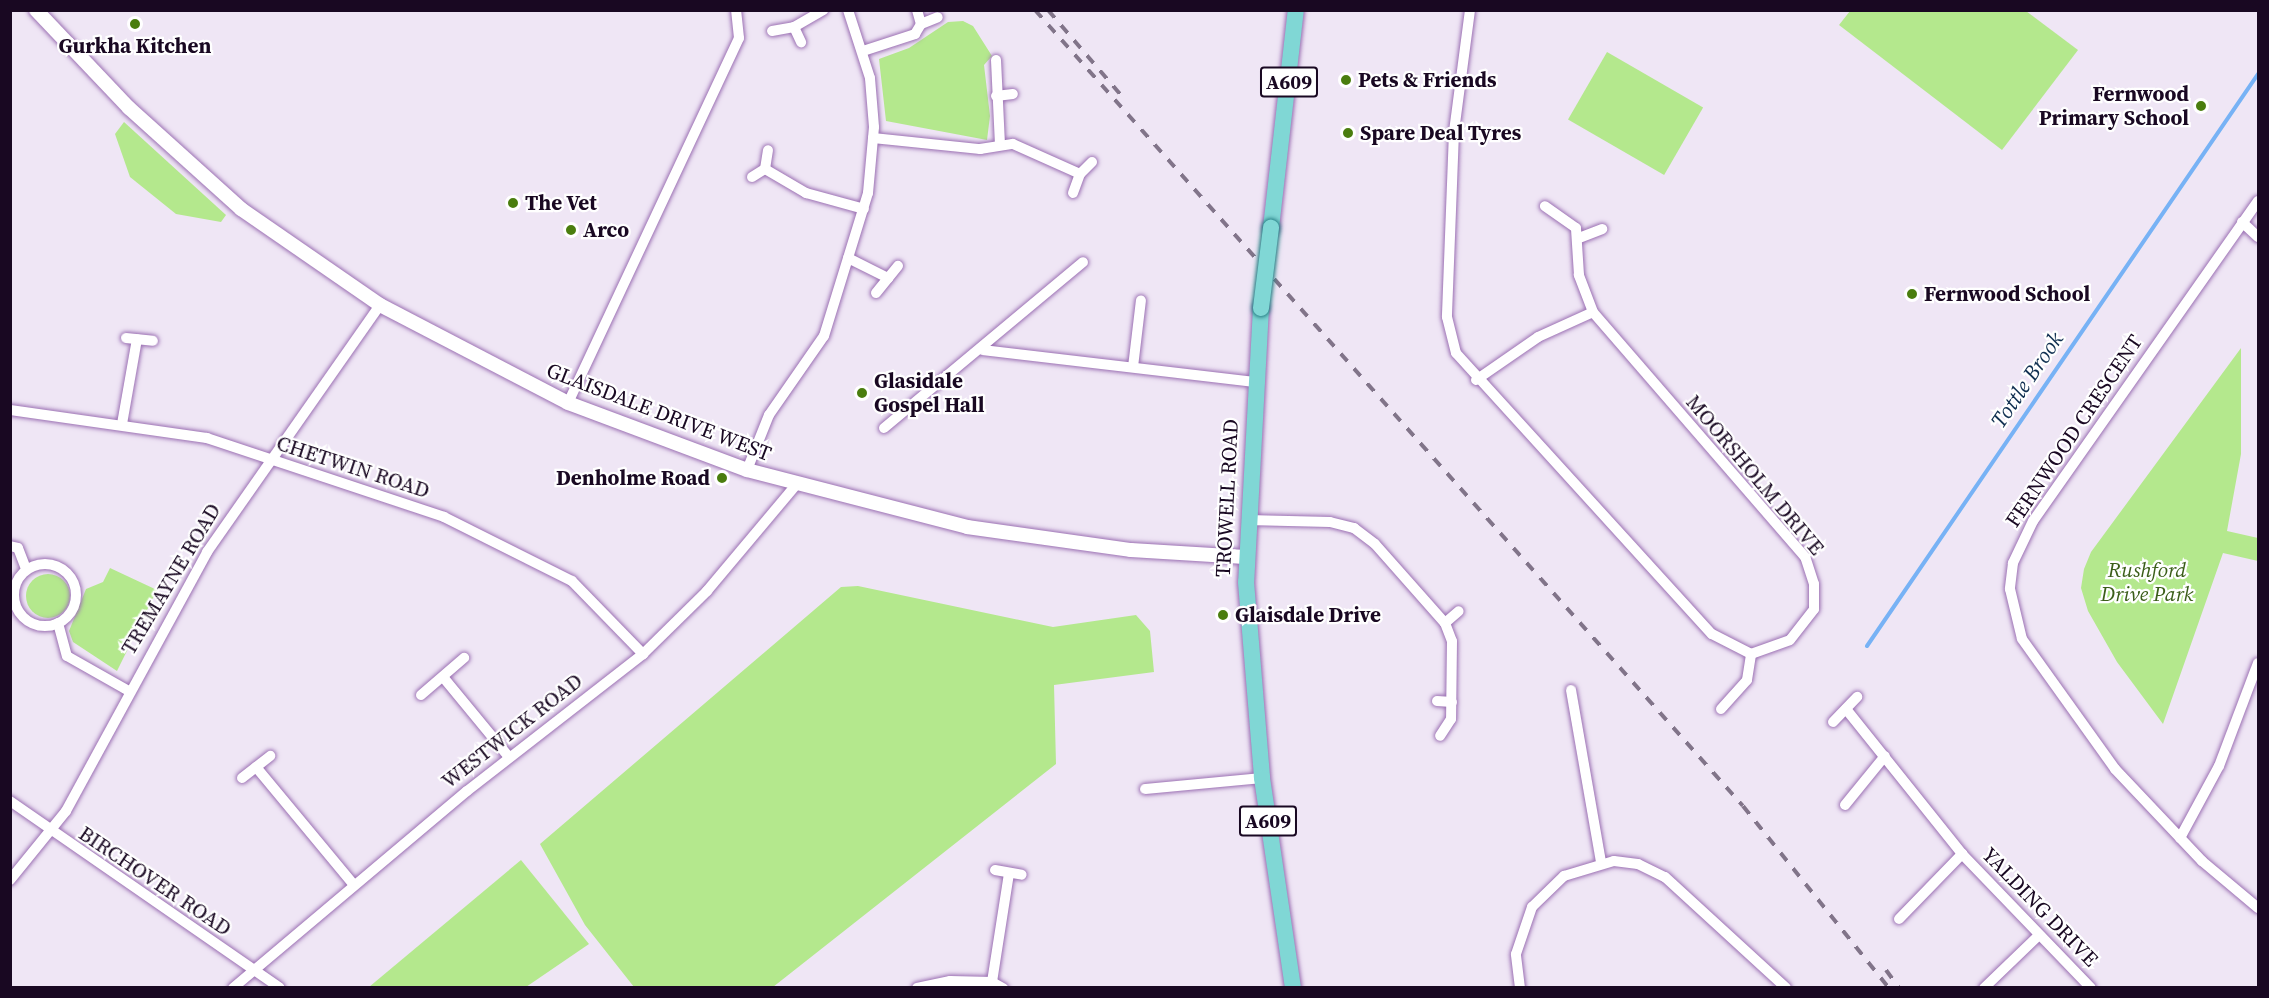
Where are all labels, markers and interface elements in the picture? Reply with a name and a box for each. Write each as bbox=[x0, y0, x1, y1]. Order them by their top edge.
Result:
marker: Gurkha Kitchen bbox=[128, 17, 142, 31]
place label: Gurkha Kitchen bbox=[59, 33, 211, 59]
road number: A609 bbox=[1259, 65, 1319, 99]
place label: Pets & Friends bbox=[1358, 67, 1496, 93]
marker: Pets & Friends bbox=[1339, 73, 1353, 87]
place label: Fernwood Primary School bbox=[2039, 81, 2189, 131]
marker: Fernwood Primary School bbox=[2194, 99, 2208, 113]
place label: Spare Deal Tyres bbox=[1360, 120, 1521, 146]
marker: Spare Deal Tyres bbox=[1341, 126, 1355, 140]
place label: The Vet bbox=[525, 190, 597, 216]
marker: The Vet bbox=[506, 196, 520, 210]
place label: Arco bbox=[583, 217, 629, 243]
marker: Arco bbox=[564, 223, 578, 237]
place label: Fernwood School bbox=[1924, 281, 2090, 307]
marker: Fernwood School bbox=[1905, 287, 1919, 301]
water label: Tottle Brook bbox=[1985, 327, 2069, 433]
street label: FERNWOOD CRESCENT bbox=[2000, 330, 2148, 532]
street label: GLAISDALE DRIVE WEST bbox=[543, 357, 775, 467]
place label: Glasidale Gospel Hall bbox=[874, 368, 985, 418]
marker: Glasidale Gospel Hall bbox=[855, 386, 869, 400]
street label: MOORSHOLM DRIVE bbox=[1681, 390, 1829, 560]
street label: TROWELL ROAD bbox=[1210, 418, 1244, 578]
street label: CHETWIN ROAD bbox=[273, 430, 433, 504]
place label: Denholme Road bbox=[556, 465, 710, 491]
marker: Denholme Road bbox=[715, 471, 729, 485]
street label: TREMAYNE ROAD bbox=[116, 499, 226, 659]
park label: Rushford Drive Park bbox=[2100, 557, 2194, 607]
place label: Glaisdale Drive bbox=[1235, 602, 1381, 628]
marker: Glaisdale Drive bbox=[1216, 608, 1230, 622]
street label: WESTWICK ROAD bbox=[437, 668, 587, 794]
road number: A609 bbox=[1238, 804, 1298, 838]
street label: BIRCHOVER ROAD bbox=[74, 821, 236, 941]
street label: YALDING DRIVE bbox=[1977, 842, 2103, 972]

